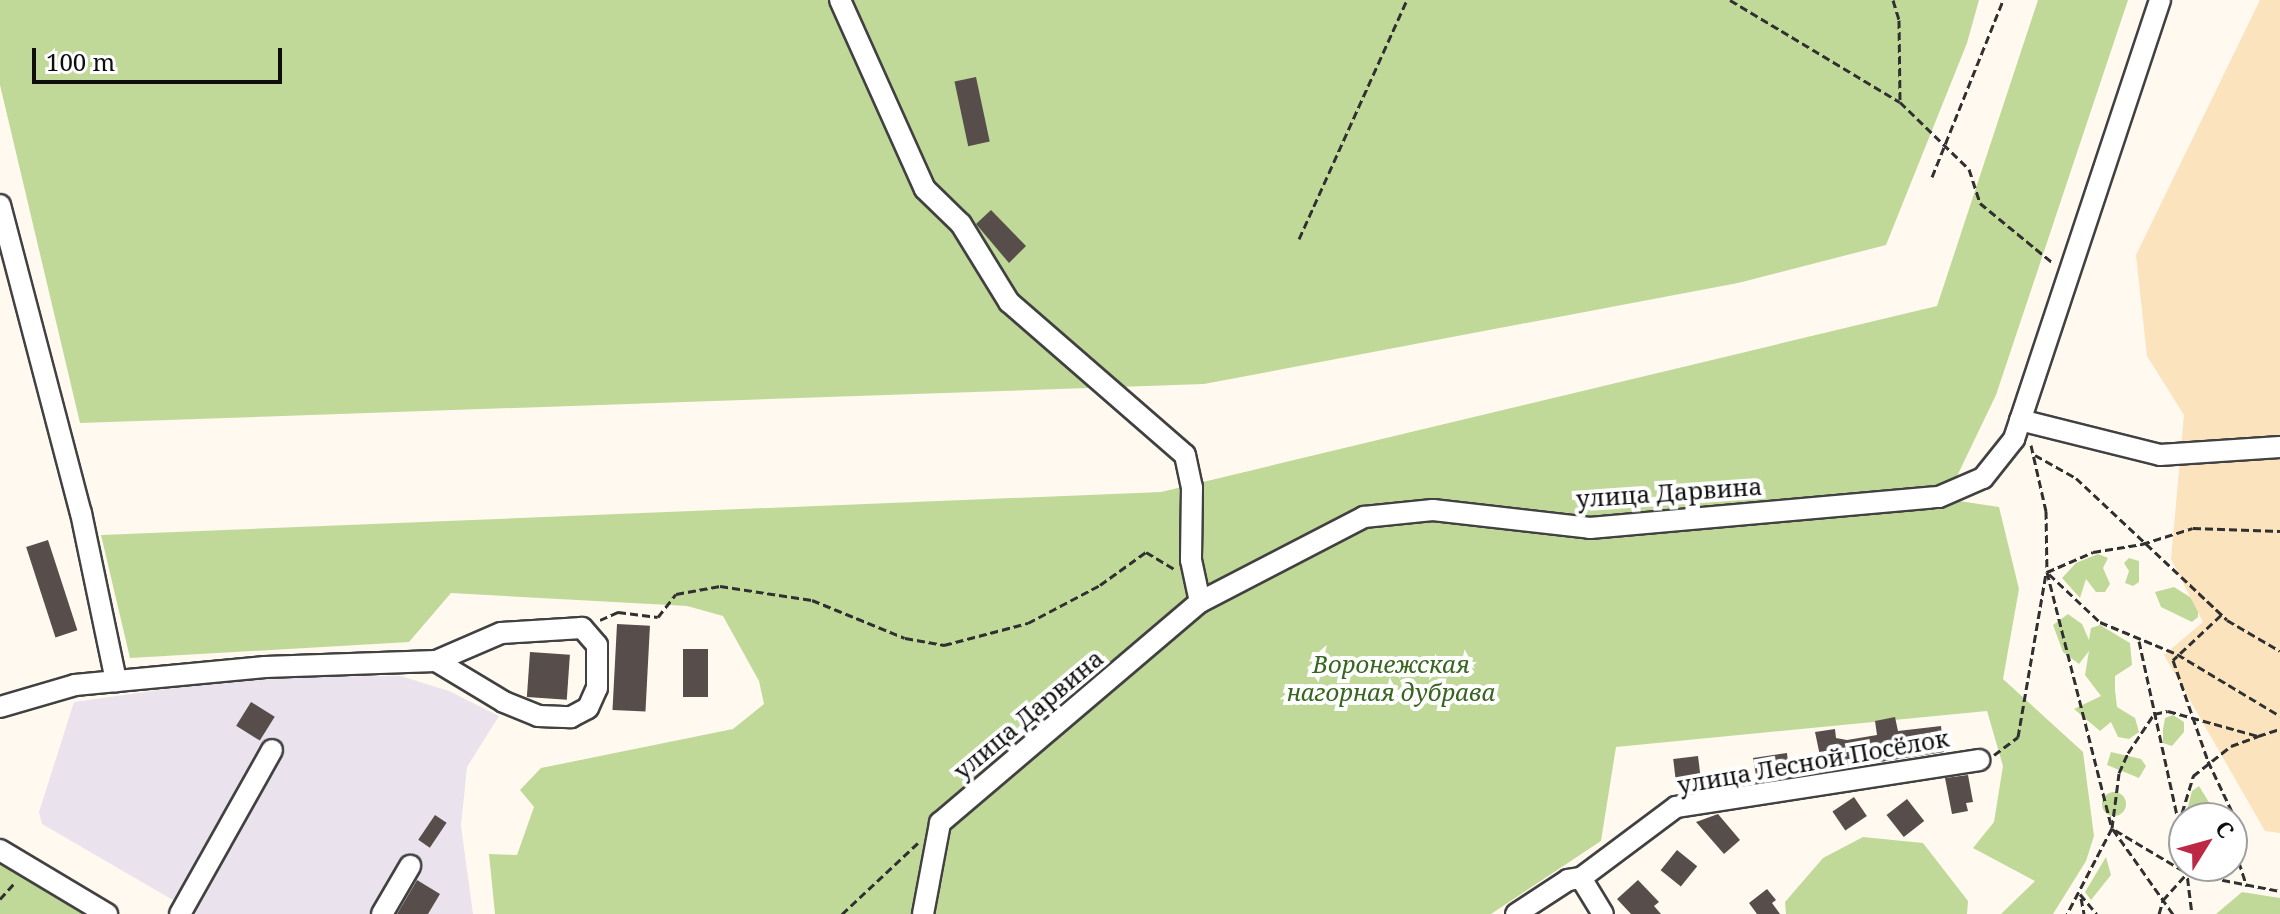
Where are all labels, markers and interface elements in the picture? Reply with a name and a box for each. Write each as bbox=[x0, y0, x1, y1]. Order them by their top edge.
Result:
scale bar bbox=[36, 32, 286, 82]
text: 100 m bbox=[46, 45, 115, 78]
street label: улица Дарвина bbox=[1575, 471, 1763, 513]
street label: улица Дарвина bbox=[947, 643, 1109, 785]
park label: Воронежская нагорная дубрава bbox=[1287, 650, 1495, 706]
street label: улица Лесной Посёлок bbox=[1675, 723, 1951, 799]
north arrow bbox=[2168, 802, 2248, 882]
text: С bbox=[2209, 814, 2242, 844]

